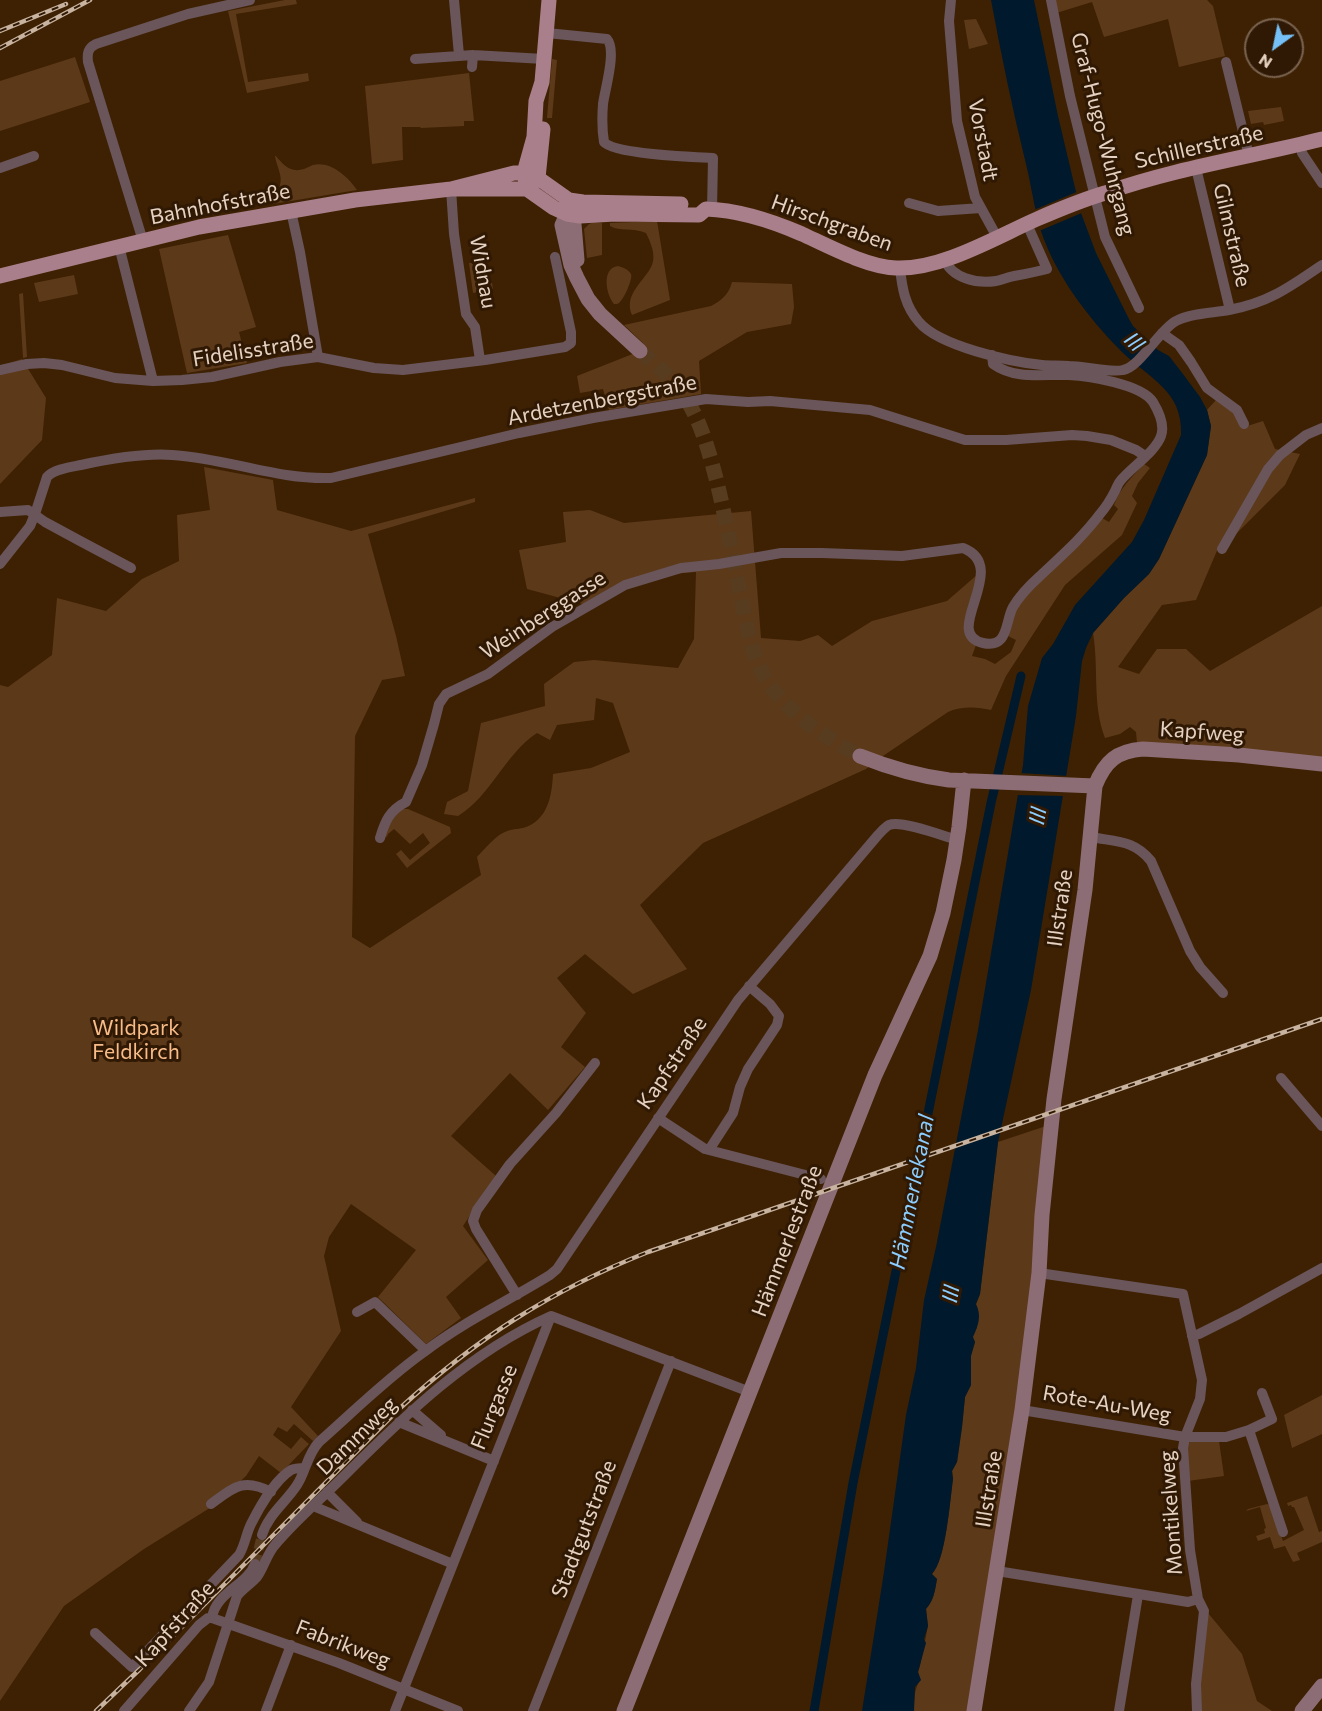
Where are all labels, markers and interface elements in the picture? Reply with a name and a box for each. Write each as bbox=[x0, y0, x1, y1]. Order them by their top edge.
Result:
north arrow bbox=[1244, 18, 1304, 78]
street label: Graf-Hugo-Wuhrgang bbox=[1066, 30, 1140, 238]
text: N bbox=[1255, 51, 1275, 73]
street label: Vorstadt bbox=[963, 97, 1003, 183]
street label: Schillerstraße bbox=[1132, 120, 1266, 174]
street label: Bahnhofstraße bbox=[148, 178, 292, 230]
street label: Gilmstraße bbox=[1208, 181, 1256, 289]
street label: Hirschgraben bbox=[768, 189, 896, 257]
street label: Widnau bbox=[464, 234, 502, 310]
water label: Ill bbox=[1119, 327, 1149, 357]
street label: Fidelisstraße bbox=[191, 328, 315, 372]
street label: Ardetzenbergstraße bbox=[505, 369, 699, 431]
street label: Weinberggasse bbox=[476, 565, 610, 665]
street label: Kapfweg bbox=[1159, 716, 1245, 748]
water label: Ill bbox=[1023, 805, 1053, 827]
street label: Illstraße bbox=[1042, 868, 1078, 948]
street label: Kapfstraße bbox=[632, 1012, 712, 1114]
park label: Wildpark Feldkirch bbox=[92, 1015, 180, 1065]
water label: Hämmerlekanal bbox=[884, 1112, 940, 1272]
street label: Hämmerlestraße bbox=[747, 1162, 827, 1320]
water label: Ill bbox=[936, 1283, 966, 1305]
street label: Flurgasse bbox=[465, 1361, 523, 1453]
street label: Rote-Au-Weg bbox=[1041, 1380, 1173, 1428]
street label: Dammweg bbox=[312, 1392, 402, 1480]
street label: Illstraße bbox=[970, 1449, 1008, 1529]
street label: Montikelweg bbox=[1154, 1450, 1188, 1576]
street label: Stadtgutstraße bbox=[546, 1457, 622, 1601]
street label: Kapfstraße bbox=[130, 1576, 220, 1672]
street label: Fabrikweg bbox=[292, 1614, 394, 1674]

